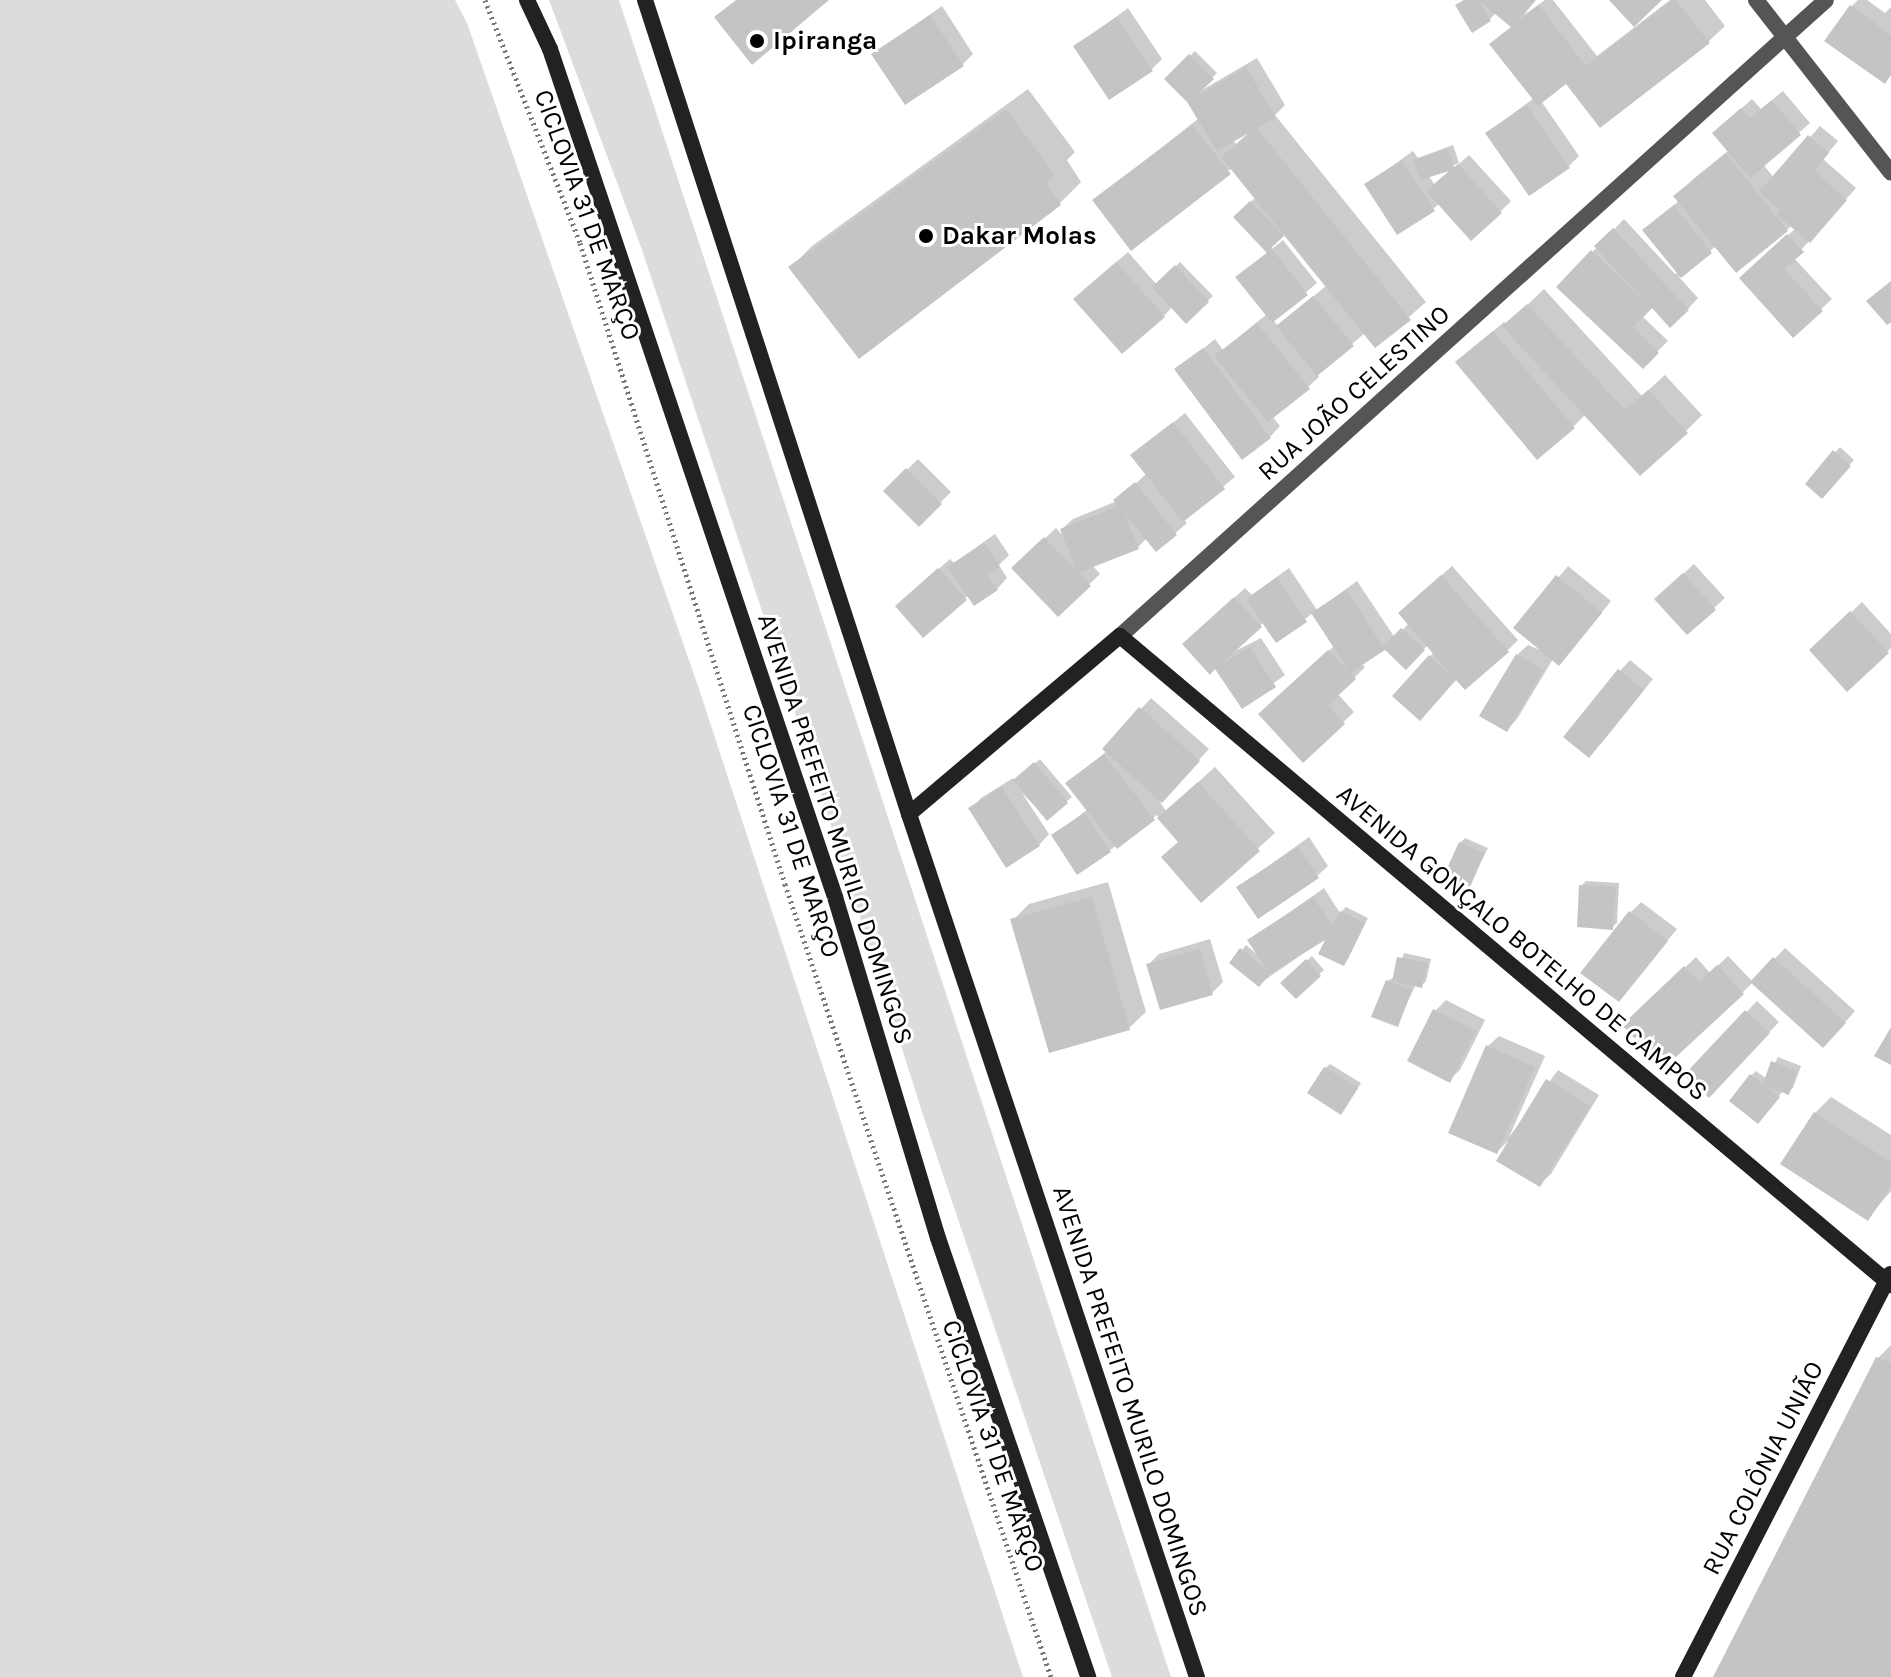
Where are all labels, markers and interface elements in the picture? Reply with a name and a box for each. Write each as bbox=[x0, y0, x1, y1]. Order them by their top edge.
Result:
place label: Ipiranga bbox=[773, 25, 877, 57]
marker: Ipiranga bbox=[748, 32, 766, 50]
street label: CICLOVIA 31 DE MARÇO bbox=[527, 85, 647, 345]
place label: Dakar Molas bbox=[942, 220, 1097, 252]
marker: Dakar Molas bbox=[917, 227, 935, 245]
street label: RUA JOÃO CELESTINO bbox=[1252, 299, 1456, 487]
street label: AVENIDA PREFEITO MURILO DOMINGOS bbox=[751, 610, 919, 1048]
street label: CICLOVIA 31 DE MARÇO bbox=[735, 700, 847, 962]
street label: AVENIDA GONÇALO BOTELHO DE CAMPOS bbox=[1330, 778, 1714, 1108]
street label: AVENIDA PREFEITO MURILO DOMINGOS bbox=[1046, 1182, 1214, 1620]
street label: CICLOVIA 31 DE MARÇO bbox=[935, 1316, 1051, 1576]
street label: RUA COLÔNIA UNIÃO bbox=[1696, 1356, 1830, 1580]

